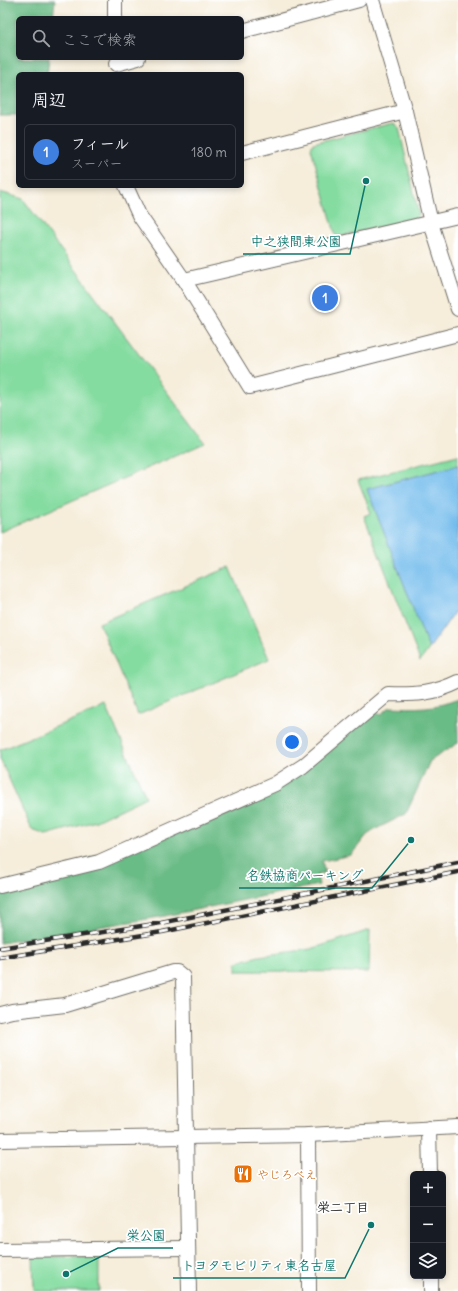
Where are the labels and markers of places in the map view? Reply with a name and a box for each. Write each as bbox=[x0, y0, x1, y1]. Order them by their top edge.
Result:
callout: 中之狭間東公園 bbox=[243, 229, 350, 254]
pin: 1 bbox=[312, 283, 338, 313]
callout: 名鉄協商パーキング bbox=[239, 863, 372, 888]
restaurant icon: やじろべえ bbox=[232, 1163, 254, 1185]
place label: やじろべえ bbox=[257, 1167, 317, 1182]
callout: 栄公園 bbox=[118, 1223, 173, 1248]
callout: トヨタモビリティ東名古屋 bbox=[173, 1253, 345, 1278]

